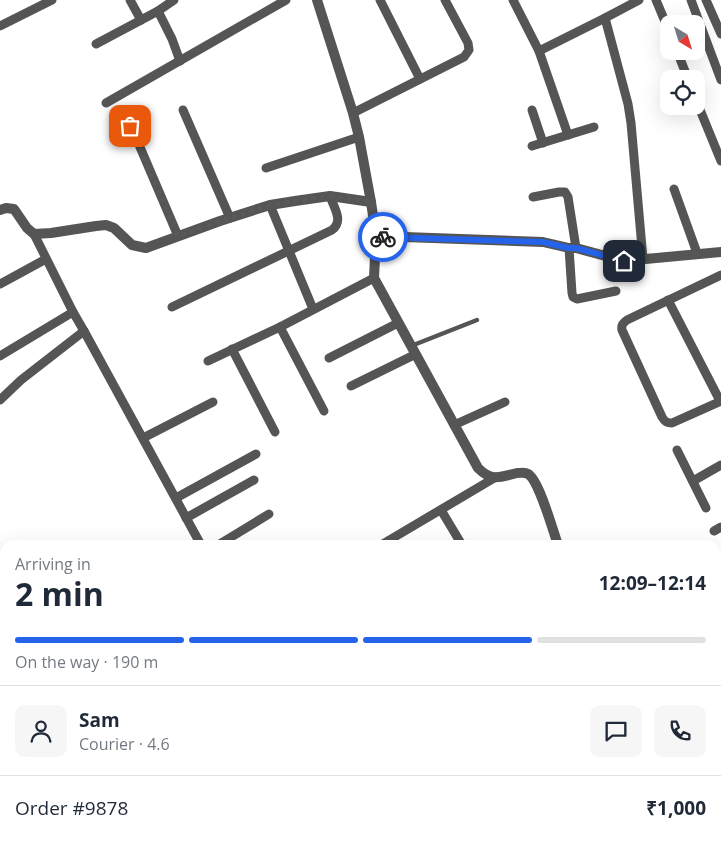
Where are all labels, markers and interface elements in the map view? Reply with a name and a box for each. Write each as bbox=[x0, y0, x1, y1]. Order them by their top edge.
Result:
north arrow bbox=[660, 15, 705, 60]
map controls bbox=[660, 15, 705, 115]
button: locate bbox=[660, 70, 705, 115]
pin bbox=[109, 105, 151, 147]
icon: bag bbox=[116, 112, 144, 140]
courier bbox=[358, 212, 408, 262]
icon: bike bbox=[369, 223, 397, 251]
pin bbox=[603, 240, 645, 282]
icon: home bbox=[610, 247, 638, 275]
text: Arriving in bbox=[15, 553, 91, 575]
text: 12:09–12:14 bbox=[599, 570, 706, 596]
text: 2 min bbox=[15, 572, 104, 615]
text: On the way · 190 m bbox=[15, 651, 158, 673]
button: person bbox=[15, 705, 67, 757]
button: chat bbox=[590, 705, 642, 757]
button: phone bbox=[654, 705, 706, 757]
text: Sam bbox=[79, 707, 120, 733]
text: Courier · 4.6 bbox=[79, 733, 170, 755]
text: Order #9878 bbox=[15, 795, 128, 821]
text: ₹1,000 bbox=[646, 795, 706, 821]

